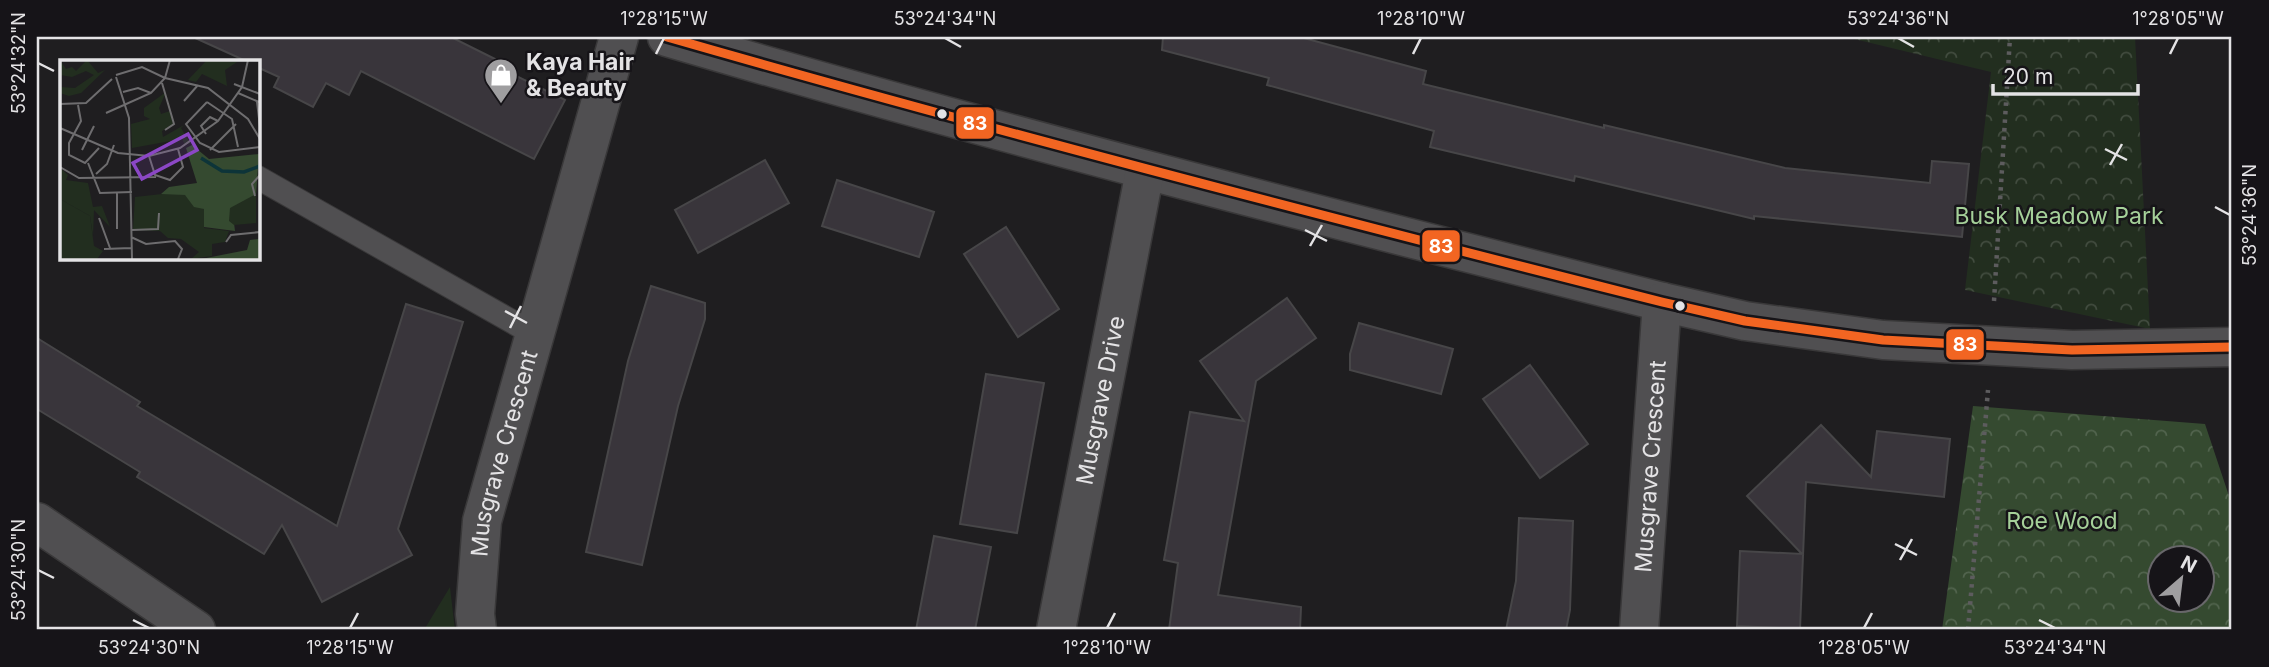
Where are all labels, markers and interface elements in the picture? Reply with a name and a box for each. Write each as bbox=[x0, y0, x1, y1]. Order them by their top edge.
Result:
text: 1°28'15"W bbox=[620, 8, 708, 29]
text: 53°24'34"N bbox=[894, 8, 996, 29]
text: 1°28'10"W bbox=[1377, 8, 1465, 29]
text: 53°24'36"N bbox=[1847, 8, 1949, 29]
text: 1°28'05"W bbox=[2132, 8, 2224, 29]
text: 53°24'32"N bbox=[8, 12, 29, 114]
place label: Kaya Hair & Beauty bbox=[526, 48, 634, 102]
scale bar bbox=[1993, 52, 2138, 96]
shop icon: Kaya Hair & Beauty bbox=[482, 56, 520, 105]
inset map bbox=[60, 60, 259, 259]
text: 20 m bbox=[2003, 64, 2053, 89]
line badge: 83 bbox=[955, 106, 995, 140]
unlabelled marker bbox=[935, 107, 949, 121]
text: 83 bbox=[963, 112, 987, 135]
text: 53°24'36"N bbox=[2239, 164, 2260, 266]
park label: Busk Meadow Park bbox=[1954, 202, 2164, 230]
line badge: 83 bbox=[1421, 229, 1461, 263]
text: 83 bbox=[1429, 235, 1453, 258]
unlabelled marker bbox=[1673, 299, 1687, 313]
street label: Musgrave Drive bbox=[1070, 313, 1131, 487]
line badge: 83 bbox=[1945, 328, 1985, 361]
text: 83 bbox=[1953, 333, 1977, 356]
street label: Musgrave Crescent bbox=[465, 347, 544, 558]
street label: Musgrave Crescent bbox=[1629, 359, 1672, 573]
park label: Roe Wood bbox=[2006, 507, 2118, 535]
text: 53°24'30"N bbox=[8, 519, 29, 621]
north arrow bbox=[2146, 544, 2216, 614]
text: N bbox=[2177, 551, 2201, 578]
text: 53°24'30"N bbox=[98, 637, 200, 658]
text: 1°28'15"W bbox=[306, 637, 394, 658]
text: 1°28'10"W bbox=[1063, 637, 1151, 658]
text: 1°28'05"W bbox=[1818, 637, 1910, 658]
text: 53°24'34"N bbox=[2004, 637, 2106, 658]

